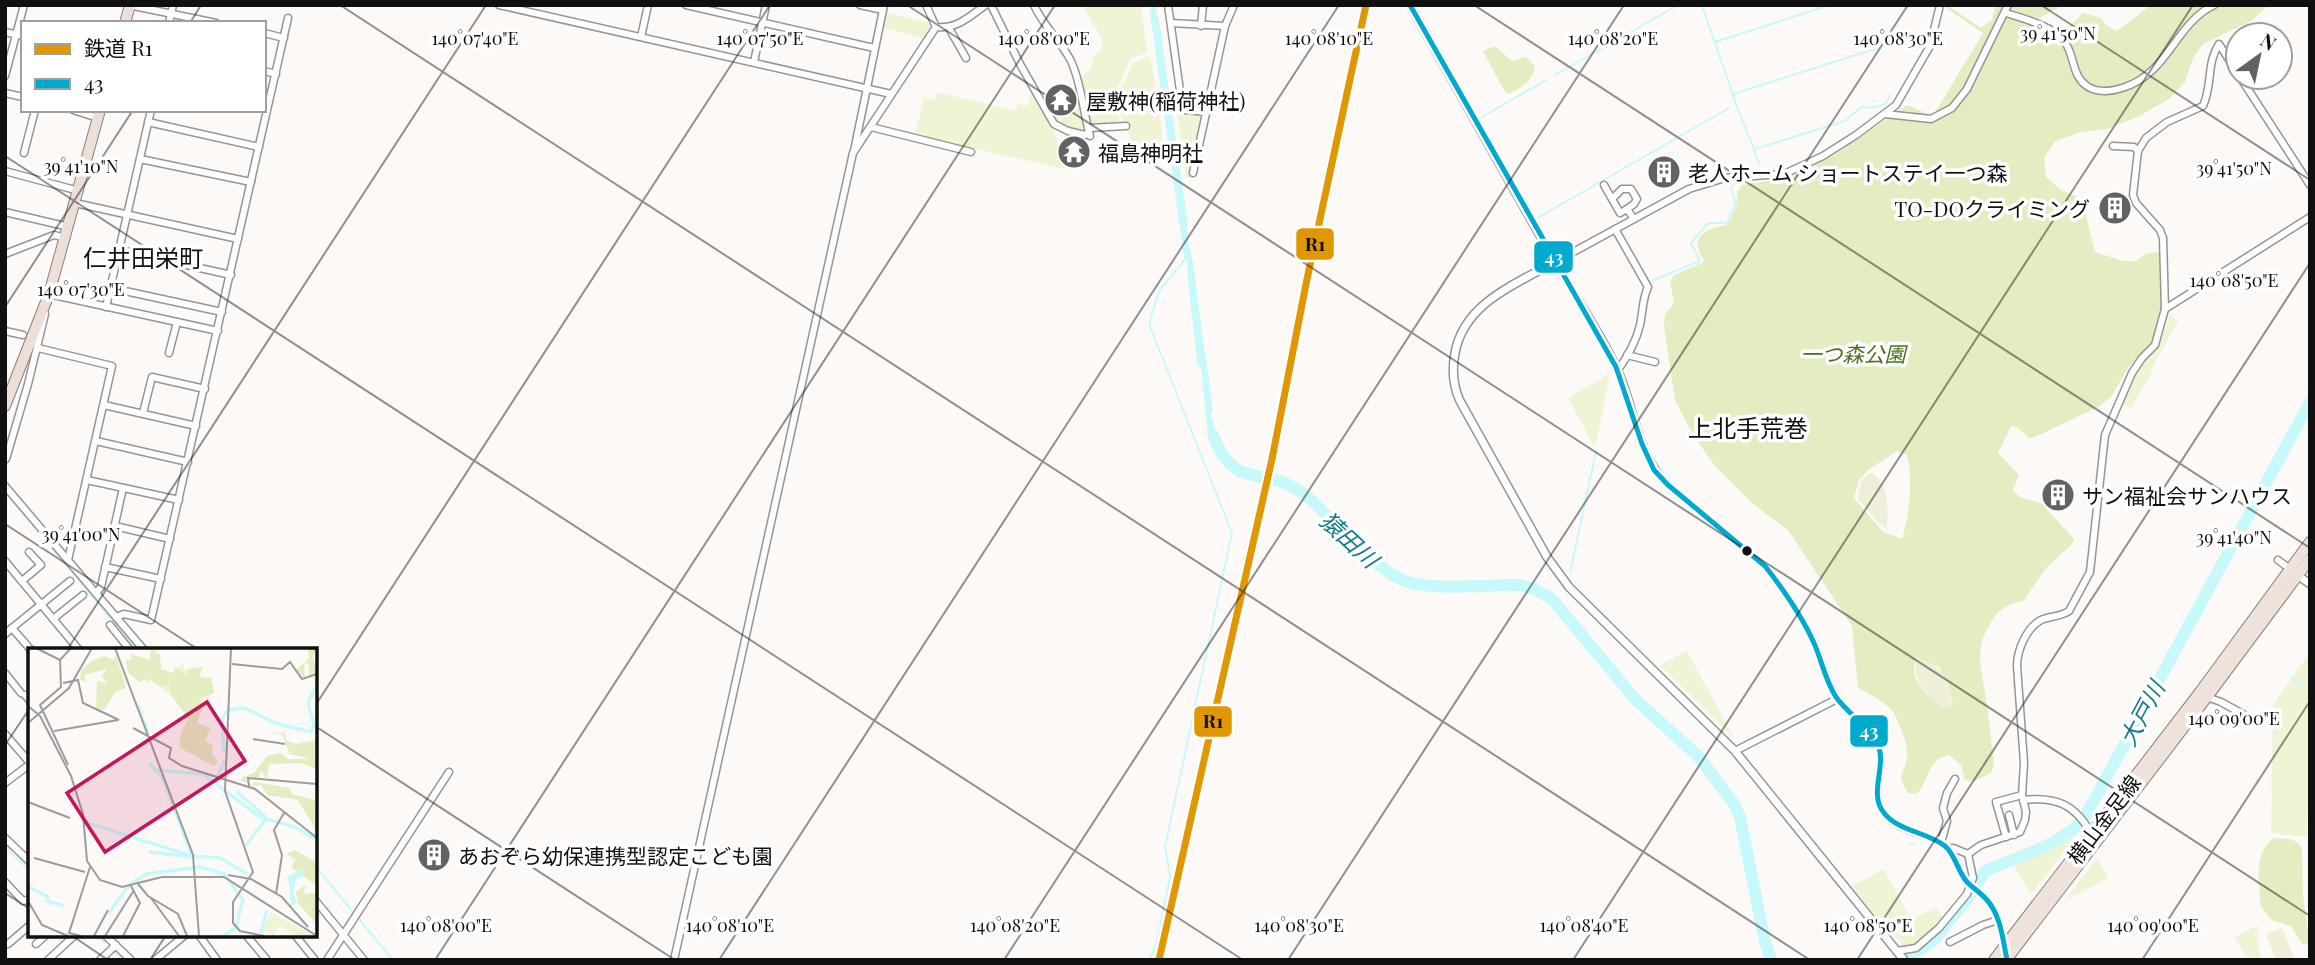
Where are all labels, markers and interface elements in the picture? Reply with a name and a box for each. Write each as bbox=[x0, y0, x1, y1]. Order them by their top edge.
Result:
legend bbox=[21, 21, 266, 112]
text: 39°41'50"N bbox=[2020, 21, 2096, 45]
north arrow bbox=[2224, 21, 2294, 91]
text: 140°07'40"E bbox=[431, 26, 519, 50]
text: 140°07'50"E bbox=[716, 26, 804, 50]
text: 140°08'00"E bbox=[998, 26, 1090, 50]
text: 140°08'10"E bbox=[1285, 26, 1373, 50]
text: 140°08'20"E bbox=[1568, 26, 1658, 50]
text: 140°08'30"E bbox=[1853, 26, 1943, 50]
text: N bbox=[2256, 26, 2282, 56]
text: 鉄道 R1 bbox=[84, 33, 153, 61]
text: 43 bbox=[84, 68, 103, 96]
temple icon: 屋敷神(稲荷神社) bbox=[1042, 81, 1080, 119]
place label: 屋敷神(稲荷神社) bbox=[1086, 86, 1245, 114]
temple icon: 福島神明社 bbox=[1055, 133, 1093, 171]
place label: 福島神明社 bbox=[1098, 138, 1203, 166]
building icon: 老人ホーム ショートステイ一つ森 bbox=[1645, 153, 1683, 191]
text: 39°41'10"N bbox=[43, 154, 119, 178]
text: 39°41'50"N bbox=[2196, 156, 2272, 180]
place label: 老人ホーム ショートステイ一つ森 bbox=[1688, 158, 2008, 186]
building icon: TO-DOクライミング bbox=[2096, 189, 2134, 227]
place label: TO-DOクライミング bbox=[1894, 194, 2090, 222]
line badge: R1 bbox=[1295, 227, 1335, 261]
text: R1 bbox=[1305, 230, 1325, 256]
line badge: 43 bbox=[1533, 240, 1574, 274]
district label: 仁井田栄町 bbox=[83, 241, 203, 273]
text: 43 bbox=[1545, 243, 1563, 269]
text: 140°08'50"E bbox=[2189, 268, 2279, 292]
text: 140°07'30"E bbox=[37, 277, 125, 301]
park label: 一つ森公園 bbox=[1801, 339, 1908, 367]
district label: 上北手荒巻 bbox=[1688, 411, 1808, 443]
building icon: サン福祉会サンハウス bbox=[2039, 476, 2077, 514]
place label: サン福祉会サンハウス bbox=[2082, 481, 2292, 509]
water label: 猿田川 bbox=[1314, 504, 1388, 576]
text: 39°41'00"N bbox=[42, 522, 121, 546]
text: 39°41'40"N bbox=[2196, 525, 2272, 549]
unlabelled marker bbox=[1740, 544, 1754, 558]
inset map bbox=[28, 648, 317, 937]
water label: 大戸川 bbox=[2111, 673, 2172, 751]
line badge: R1 bbox=[1193, 705, 1233, 738]
text: 140°09'00"E bbox=[2188, 706, 2280, 730]
text: R1 bbox=[1203, 707, 1223, 733]
line badge: 43 bbox=[1849, 714, 1889, 748]
text: 43 bbox=[1860, 717, 1878, 743]
street label: 横山金足線 bbox=[2060, 769, 2146, 869]
building icon: あおぞら幼保連携型認定こども園 bbox=[415, 836, 453, 874]
place label: あおぞら幼保連携型認定こども園 bbox=[458, 841, 773, 869]
text: 140°08'00"E bbox=[400, 913, 492, 937]
text: 140°08'10"E bbox=[686, 913, 774, 937]
text: 140°08'20"E bbox=[970, 913, 1060, 937]
text: 140°08'30"E bbox=[1254, 913, 1344, 937]
text: 140°08'40"E bbox=[1539, 913, 1629, 937]
text: 140°08'50"E bbox=[1823, 913, 1913, 937]
text: 140°09'00"E bbox=[2107, 913, 2199, 937]

